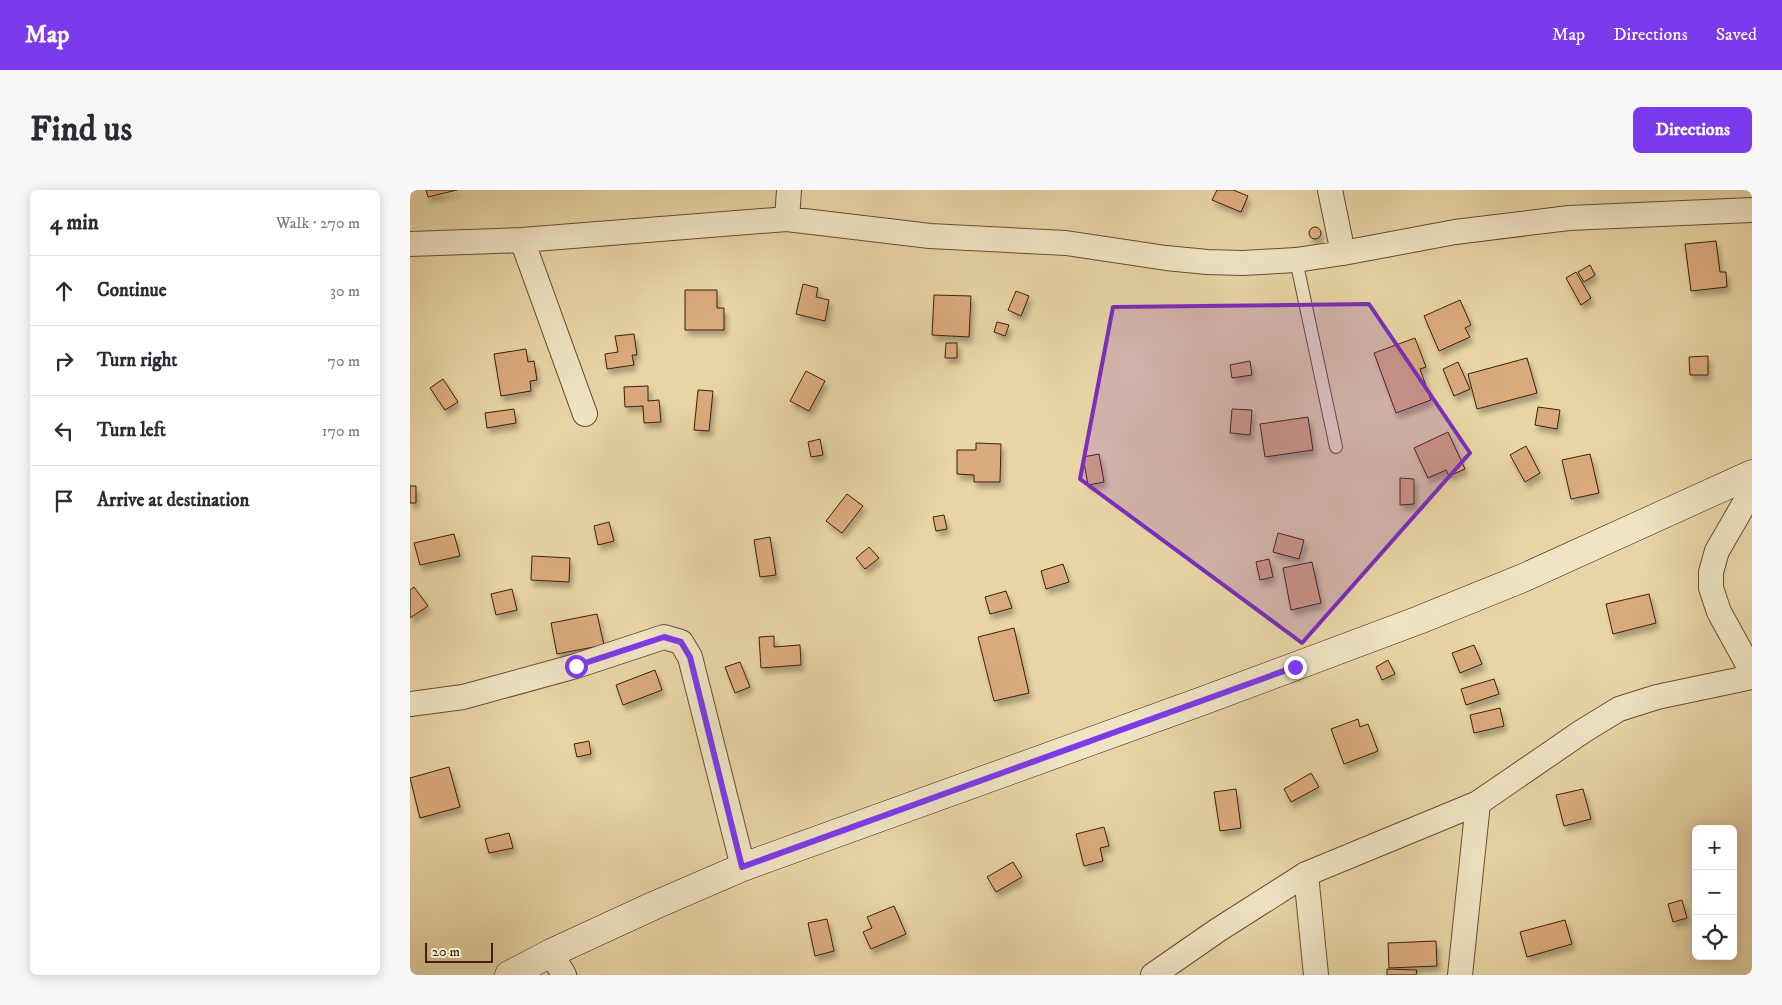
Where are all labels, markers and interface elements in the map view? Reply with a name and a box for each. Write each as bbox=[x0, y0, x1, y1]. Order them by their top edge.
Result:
text: Map bbox=[25, 20, 69, 50]
text: Map bbox=[1552, 24, 1585, 46]
text: Directions bbox=[1613, 24, 1688, 46]
text: Saved bbox=[1716, 24, 1757, 46]
button: Directions bbox=[1633, 107, 1752, 153]
text: Find us bbox=[30, 108, 132, 152]
text: 4 min bbox=[50, 210, 99, 236]
text: Walk · 270 m bbox=[276, 213, 360, 233]
icon: ahead bbox=[50, 277, 78, 305]
text: Continue bbox=[97, 279, 167, 302]
text: 30 m bbox=[330, 281, 360, 301]
icon: right bbox=[50, 347, 78, 375]
text: Turn right bbox=[97, 349, 177, 372]
text: 70 m bbox=[328, 351, 360, 371]
icon: left bbox=[50, 417, 78, 445]
text: Turn left bbox=[97, 419, 166, 442]
text: 170 m bbox=[322, 421, 360, 441]
icon: arrive bbox=[50, 487, 78, 515]
text: Arrive at destination bbox=[97, 489, 249, 512]
route start bbox=[565, 655, 588, 678]
route end bbox=[1284, 656, 1307, 679]
map controls bbox=[1692, 825, 1737, 960]
button: + bbox=[1692, 825, 1737, 870]
button: − bbox=[1692, 870, 1737, 915]
button: locate bbox=[1692, 915, 1737, 960]
scale bar bbox=[425, 940, 492, 963]
text: 20 m bbox=[432, 943, 460, 961]

